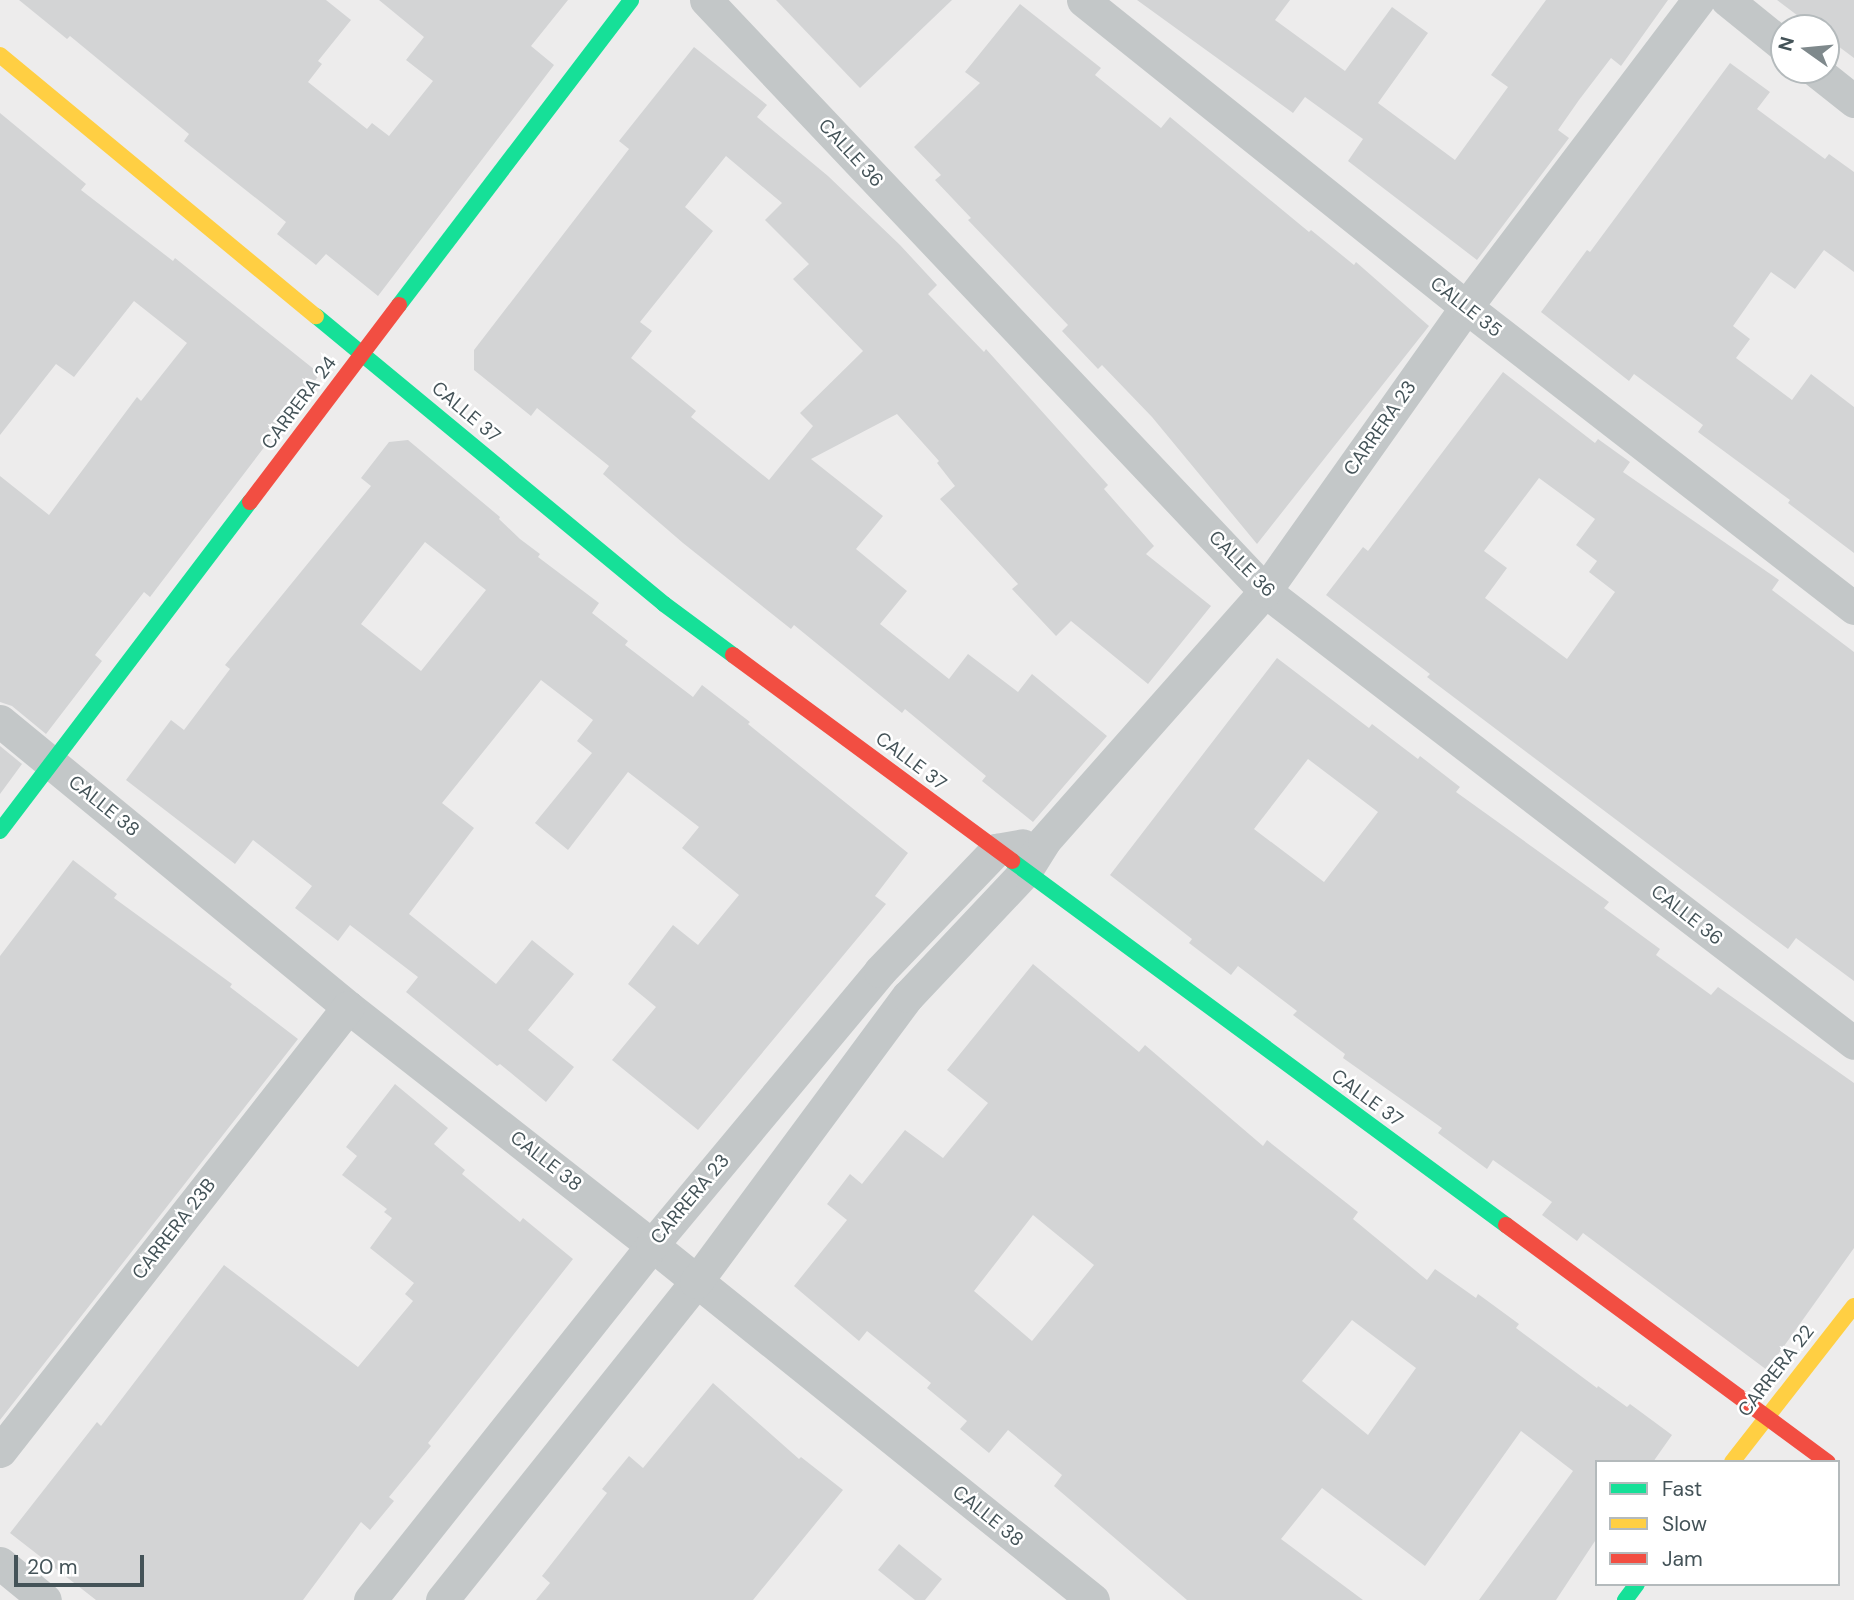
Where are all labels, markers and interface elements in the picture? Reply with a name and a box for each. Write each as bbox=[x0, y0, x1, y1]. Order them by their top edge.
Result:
north arrow bbox=[1770, 14, 1840, 84]
text: N bbox=[1772, 34, 1800, 54]
street label: CALLE 36 bbox=[814, 114, 888, 192]
street label: CALLE 35 bbox=[1426, 272, 1506, 342]
street label: CARRERA 24 bbox=[257, 352, 341, 454]
street label: CARRERA 23 bbox=[1339, 376, 1421, 480]
street label: CALLE 37 bbox=[427, 377, 505, 447]
street label: CALLE 36 bbox=[1204, 526, 1280, 602]
street label: CALLE 37 bbox=[871, 727, 951, 795]
street label: CALLE 38 bbox=[64, 771, 144, 841]
street label: CALLE 36 bbox=[1647, 880, 1727, 950]
street label: CALLE 37 bbox=[1327, 1064, 1407, 1132]
street label: CALLE 38 bbox=[506, 1126, 586, 1196]
street label: CARRERA 23 bbox=[646, 1149, 734, 1249]
street label: CARRERA 23B bbox=[128, 1174, 220, 1284]
street label: CARRERA 22 bbox=[1733, 1321, 1819, 1421]
legend bbox=[1595, 1460, 1840, 1586]
text: Fast bbox=[1662, 1475, 1702, 1503]
street label: CALLE 38 bbox=[948, 1481, 1028, 1551]
text: Slow bbox=[1662, 1510, 1707, 1538]
scale bar bbox=[18, 1540, 147, 1584]
text: Jam bbox=[1662, 1545, 1703, 1573]
text: 20 m bbox=[27, 1553, 78, 1581]

